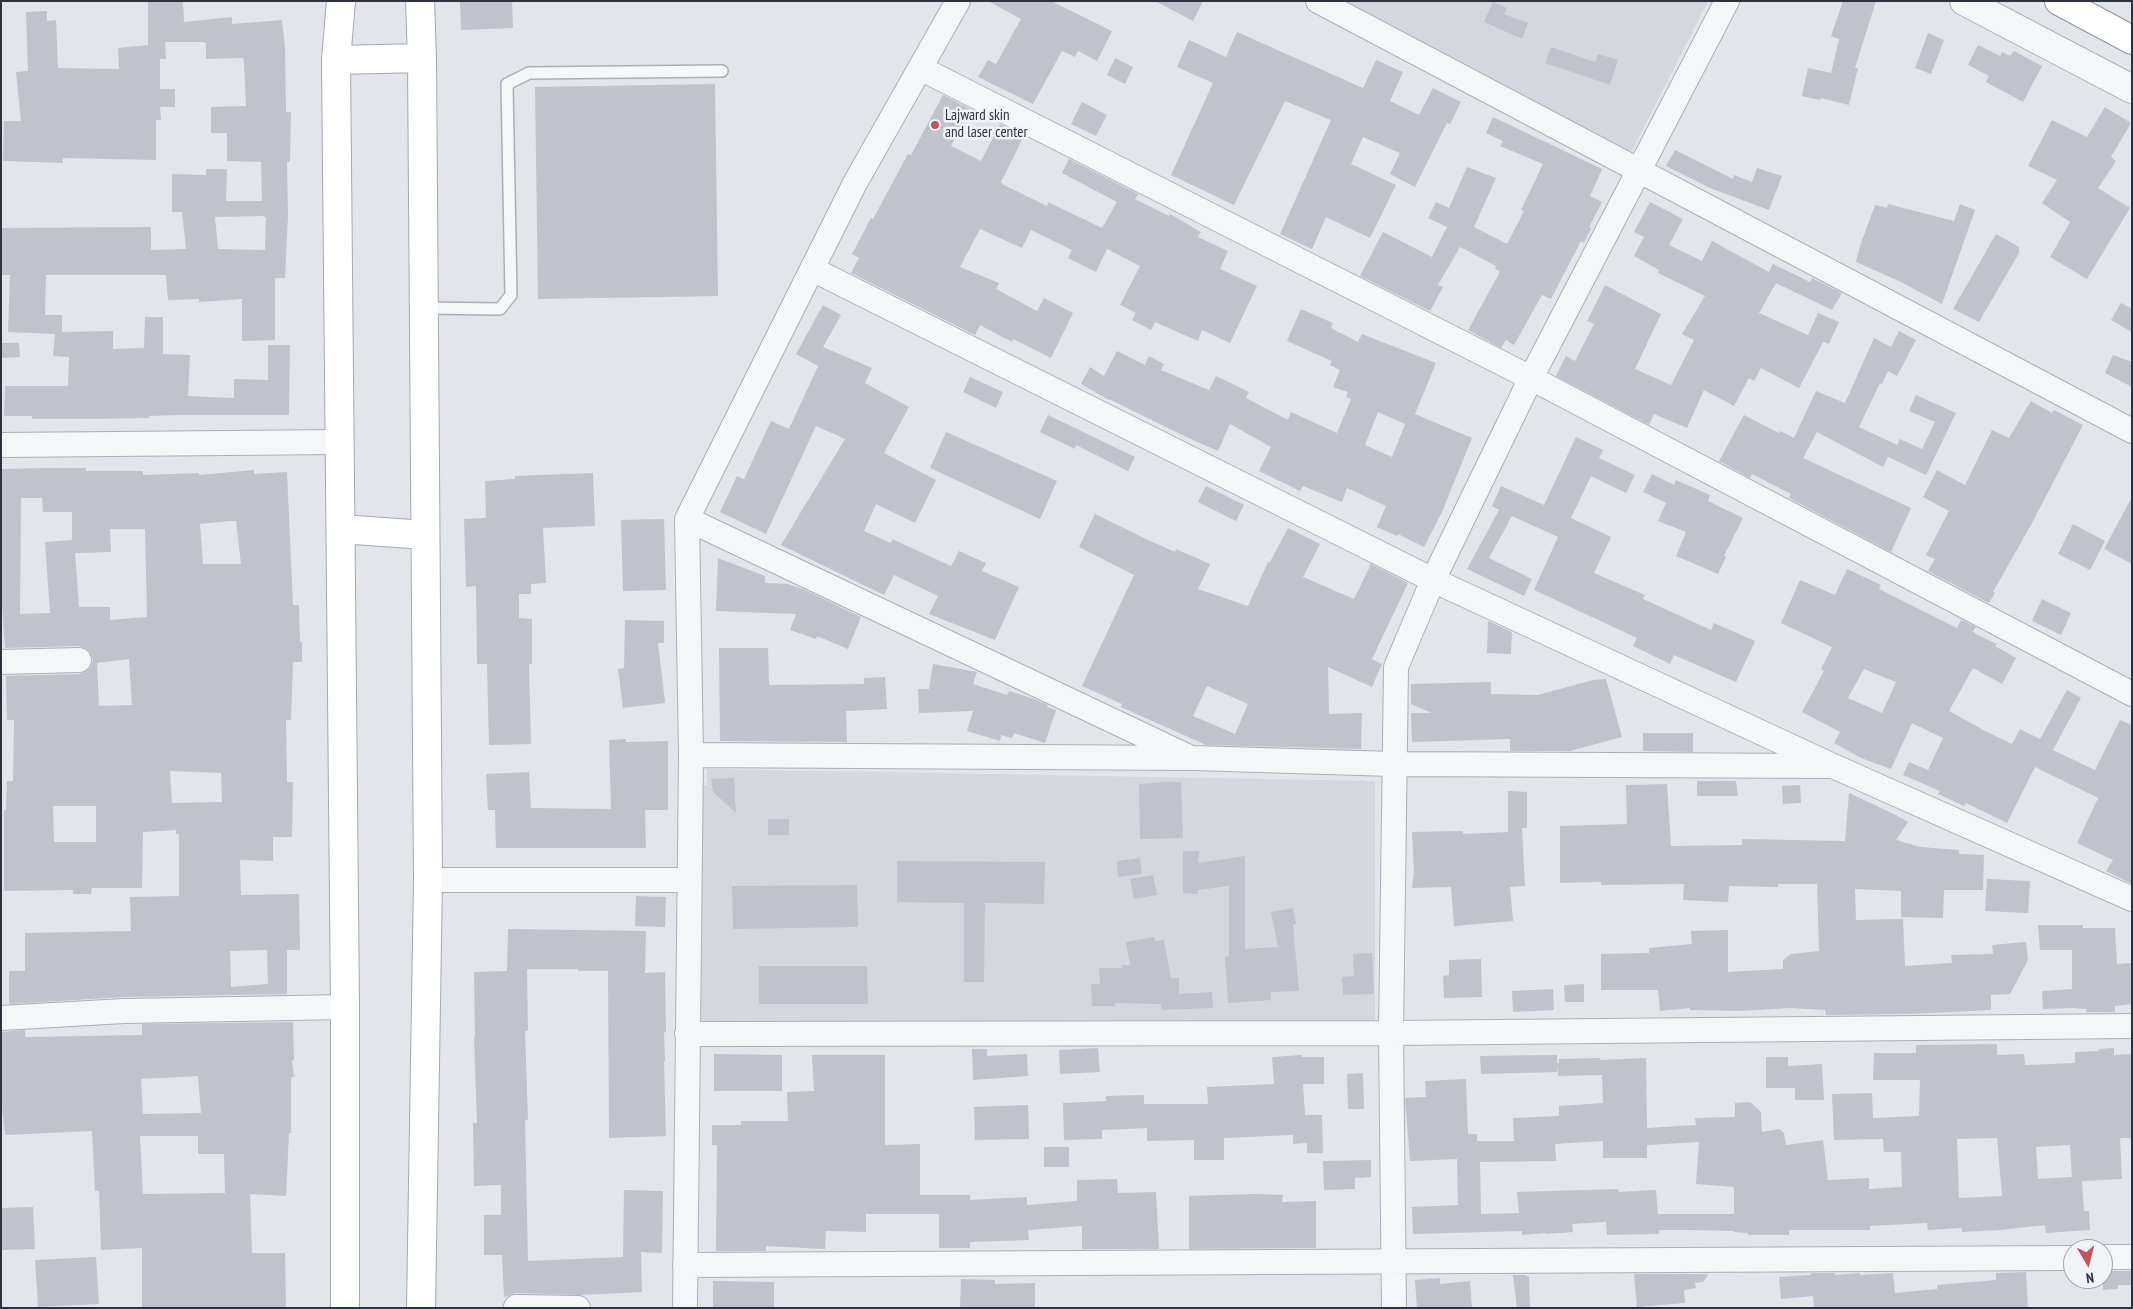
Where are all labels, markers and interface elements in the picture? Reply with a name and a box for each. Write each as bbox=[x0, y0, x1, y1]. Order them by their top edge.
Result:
place label: Lajward skin and laser center bbox=[945, 107, 1027, 142]
marker: Lajward skin and laser center bbox=[929, 119, 941, 131]
north arrow bbox=[2063, 1239, 2113, 1289]
text: N bbox=[2085, 1268, 2095, 1287]

